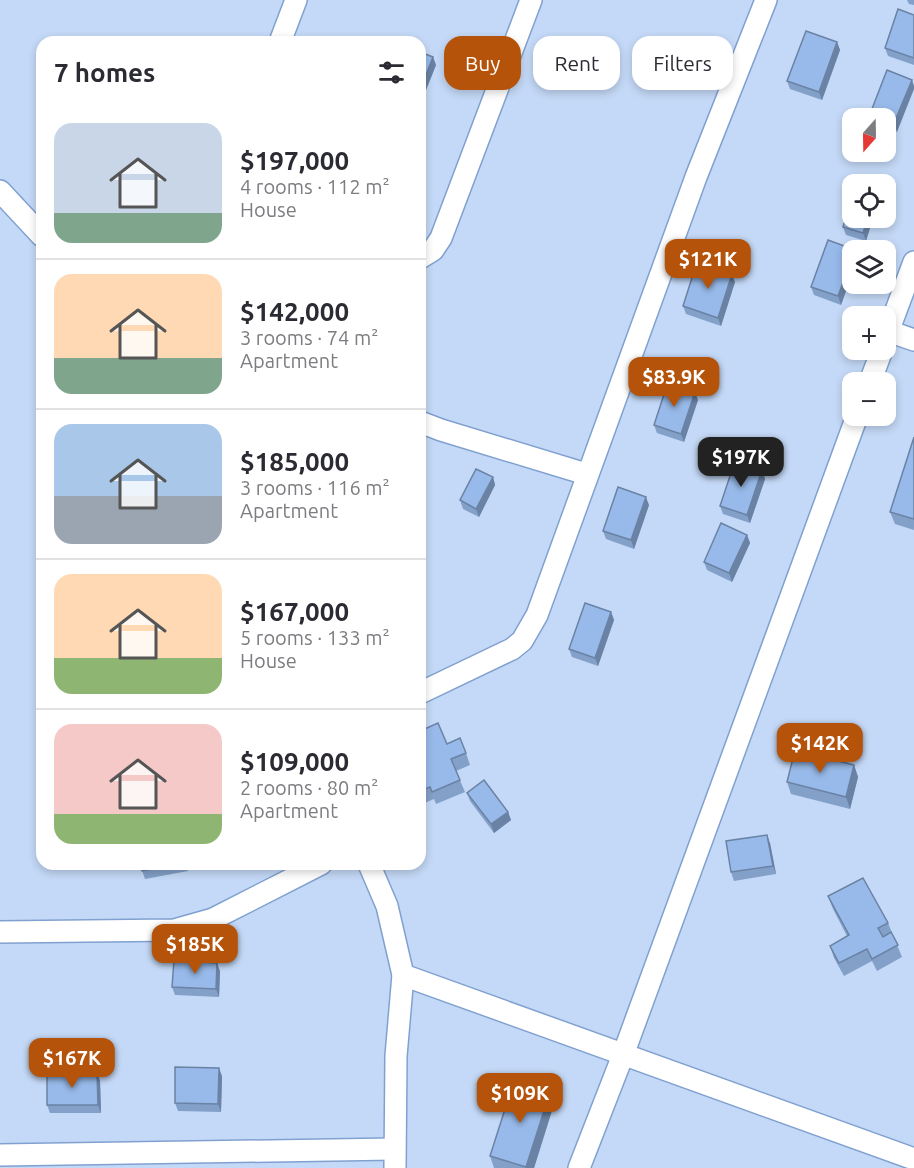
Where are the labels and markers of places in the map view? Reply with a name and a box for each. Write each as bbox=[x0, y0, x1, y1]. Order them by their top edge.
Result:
pin: $121K bbox=[666, 239, 750, 290]
pin: $83.9K bbox=[625, 357, 723, 408]
pin: $197K bbox=[699, 437, 783, 488]
pin: $142K bbox=[778, 723, 862, 774]
pin: $185K bbox=[153, 924, 237, 975]
pin: $167K bbox=[30, 1038, 114, 1089]
pin: $109K bbox=[478, 1073, 562, 1124]

